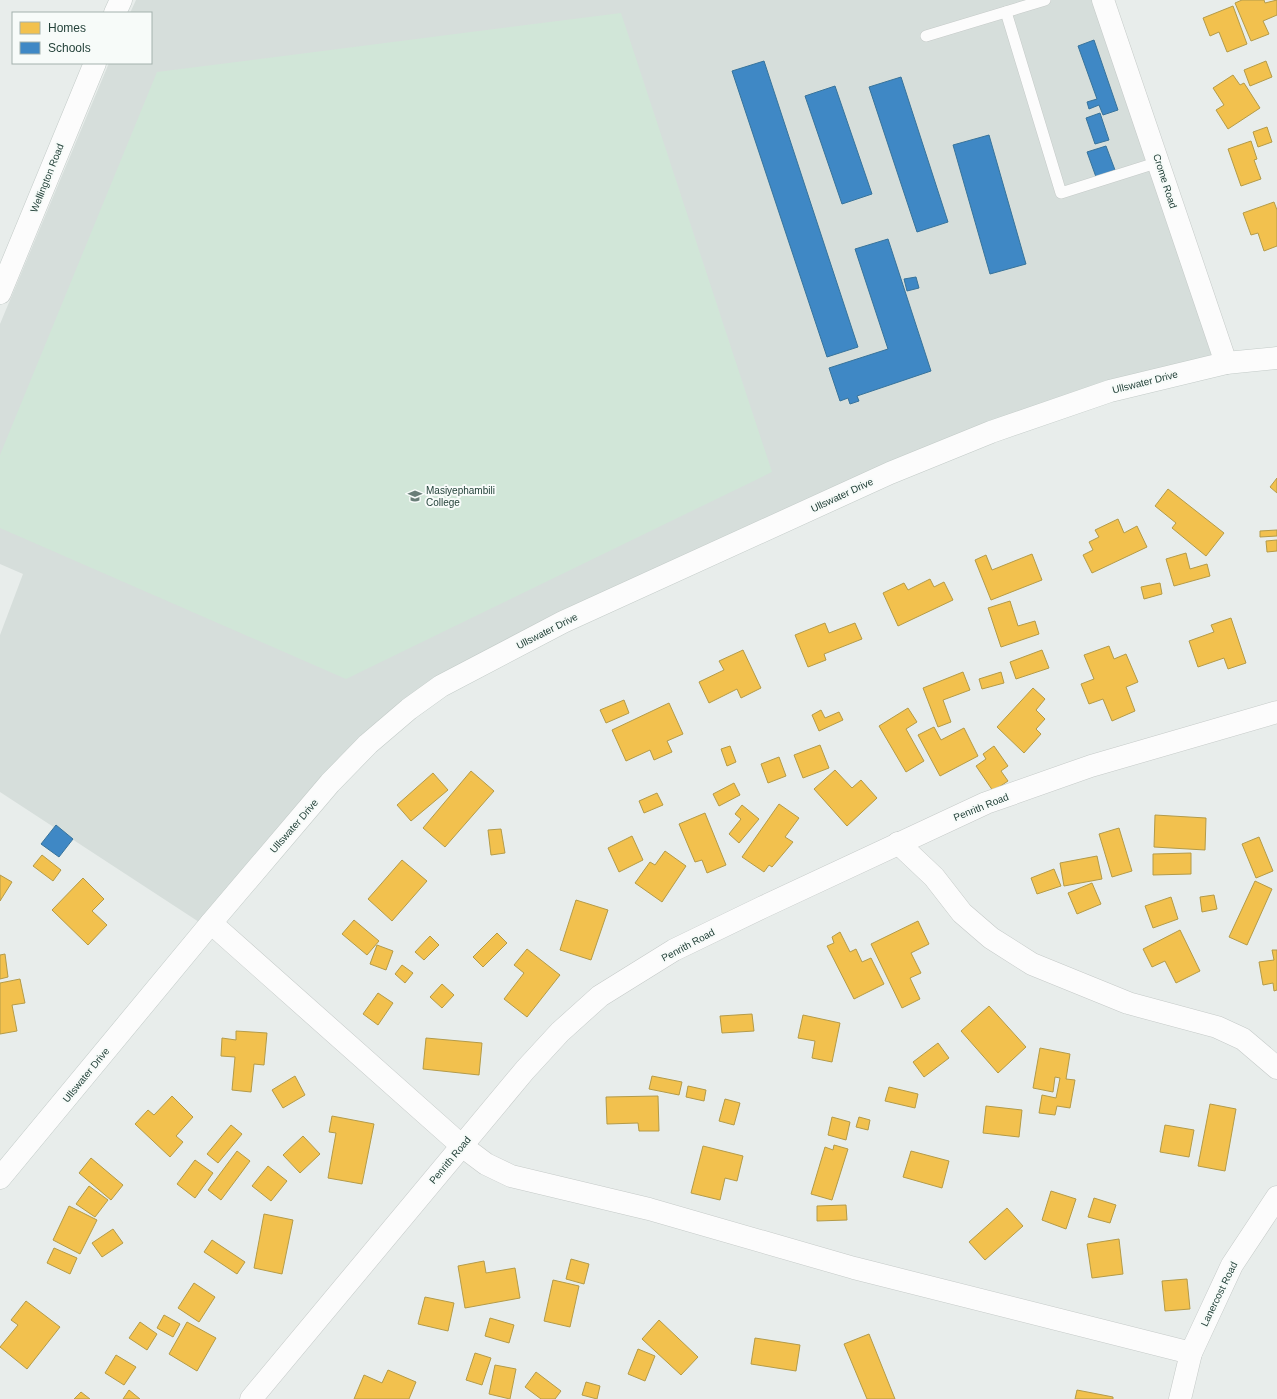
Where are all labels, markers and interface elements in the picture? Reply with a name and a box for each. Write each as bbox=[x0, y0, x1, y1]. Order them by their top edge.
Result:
legend bbox=[12, 12, 152, 64]
text: Homes bbox=[48, 21, 86, 35]
text: Schools bbox=[48, 41, 91, 55]
street label: Wellington Road bbox=[28, 142, 66, 214]
street label: Crome Road bbox=[1151, 152, 1179, 210]
street label: Ullswater Drive bbox=[1111, 368, 1179, 395]
street label: Ullswater Drive bbox=[809, 476, 875, 514]
place label: Masiyephambili College bbox=[426, 485, 495, 508]
school or university icon: Masiyephambili College bbox=[407, 488, 423, 504]
street label: Ullswater Drive bbox=[515, 611, 580, 651]
street label: Penrith Road bbox=[952, 791, 1010, 823]
street label: Ullswater Drive bbox=[268, 797, 320, 855]
street label: Penrith Road bbox=[660, 926, 716, 964]
street label: Ullswater Drive bbox=[61, 1045, 112, 1105]
street label: Penrith Road bbox=[427, 1134, 473, 1186]
street label: Lanercost Road bbox=[1199, 1260, 1239, 1328]

